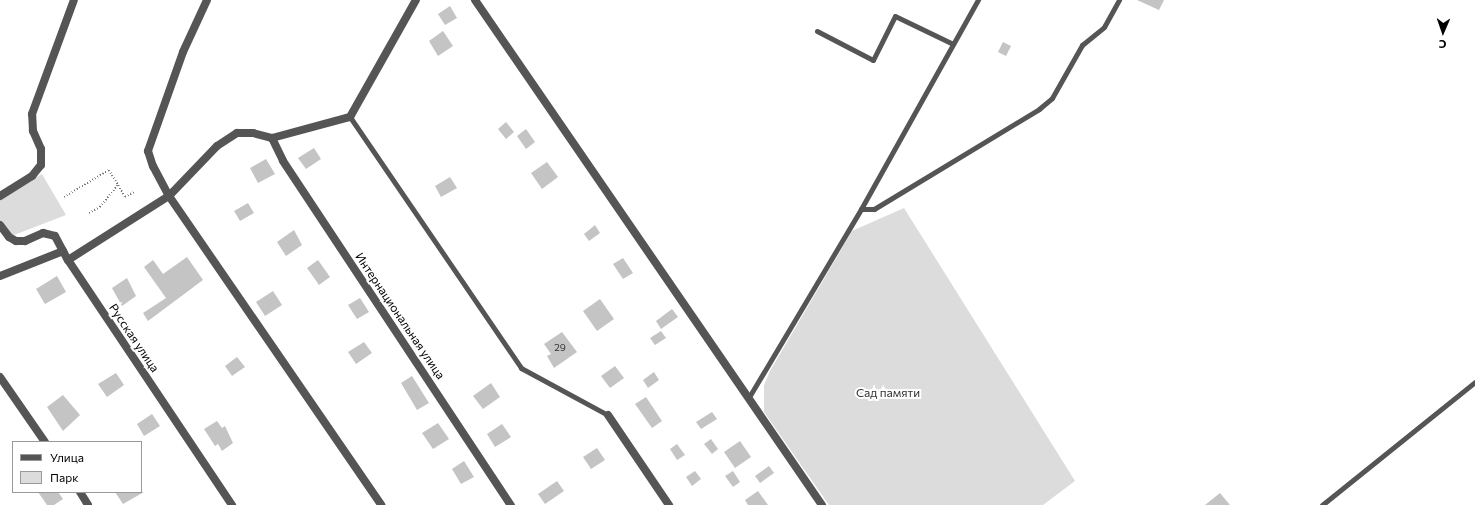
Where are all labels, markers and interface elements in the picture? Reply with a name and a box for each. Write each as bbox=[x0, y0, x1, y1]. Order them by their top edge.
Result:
north arrow bbox=[1423, 12, 1463, 52]
text: С bbox=[1439, 38, 1447, 51]
street label: Интернациональная улица bbox=[352, 250, 448, 382]
street label: Русская улица bbox=[106, 301, 162, 375]
house number: 29 bbox=[554, 342, 566, 354]
park label: Сад памяти bbox=[856, 386, 920, 400]
legend bbox=[12, 441, 142, 493]
text: Улица bbox=[50, 450, 84, 464]
text: Парк bbox=[50, 470, 79, 484]

